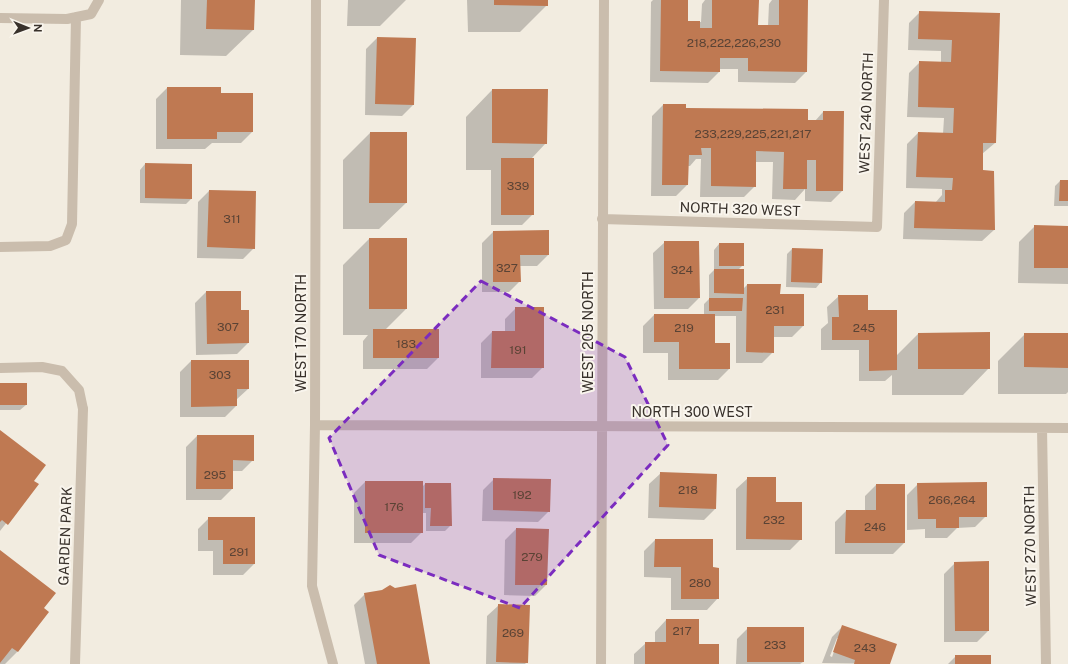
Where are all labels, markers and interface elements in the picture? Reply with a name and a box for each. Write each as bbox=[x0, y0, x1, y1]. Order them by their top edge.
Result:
north arrow bbox=[8, 8, 48, 48]
text: N bbox=[32, 24, 44, 33]
house number: 218,222,226,230 bbox=[687, 36, 781, 50]
street label: WEST 240 NORTH bbox=[856, 52, 876, 174]
house number: 233,229,225,221,217 bbox=[695, 127, 811, 141]
house number: 339 bbox=[507, 179, 529, 193]
street label: NORTH 320 WEST bbox=[679, 199, 801, 219]
house number: 311 bbox=[223, 212, 241, 226]
house number: 327 bbox=[496, 261, 518, 275]
house number: 324 bbox=[671, 263, 694, 277]
street label: WEST 205 NORTH bbox=[580, 271, 596, 393]
street label: WEST 170 NORTH bbox=[293, 274, 309, 392]
house number: 231 bbox=[765, 303, 785, 317]
house number: 307 bbox=[217, 320, 239, 334]
house number: 219 bbox=[674, 321, 694, 335]
house number: 245 bbox=[853, 321, 875, 335]
house number: 183 bbox=[396, 337, 416, 351]
house number: 191 bbox=[509, 343, 527, 357]
house number: 303 bbox=[209, 368, 231, 382]
street label: NORTH 300 WEST bbox=[632, 404, 753, 420]
house number: 295 bbox=[204, 468, 226, 482]
house number: 218 bbox=[678, 483, 698, 497]
street label: GARDEN PARK bbox=[55, 486, 75, 586]
street label: WEST 270 NORTH bbox=[1021, 486, 1039, 606]
house number: 192 bbox=[512, 488, 532, 502]
house number: 266,264 bbox=[928, 493, 976, 507]
house number: 176 bbox=[384, 500, 404, 514]
house number: 232 bbox=[763, 513, 785, 527]
house number: 246 bbox=[864, 520, 886, 534]
house number: 291 bbox=[229, 545, 249, 559]
house number: 279 bbox=[521, 550, 543, 564]
house number: 280 bbox=[689, 576, 711, 590]
house number: 217 bbox=[672, 624, 692, 638]
house number: 269 bbox=[502, 626, 524, 640]
house number: 233 bbox=[764, 638, 786, 652]
house number: 243 bbox=[854, 641, 876, 655]

